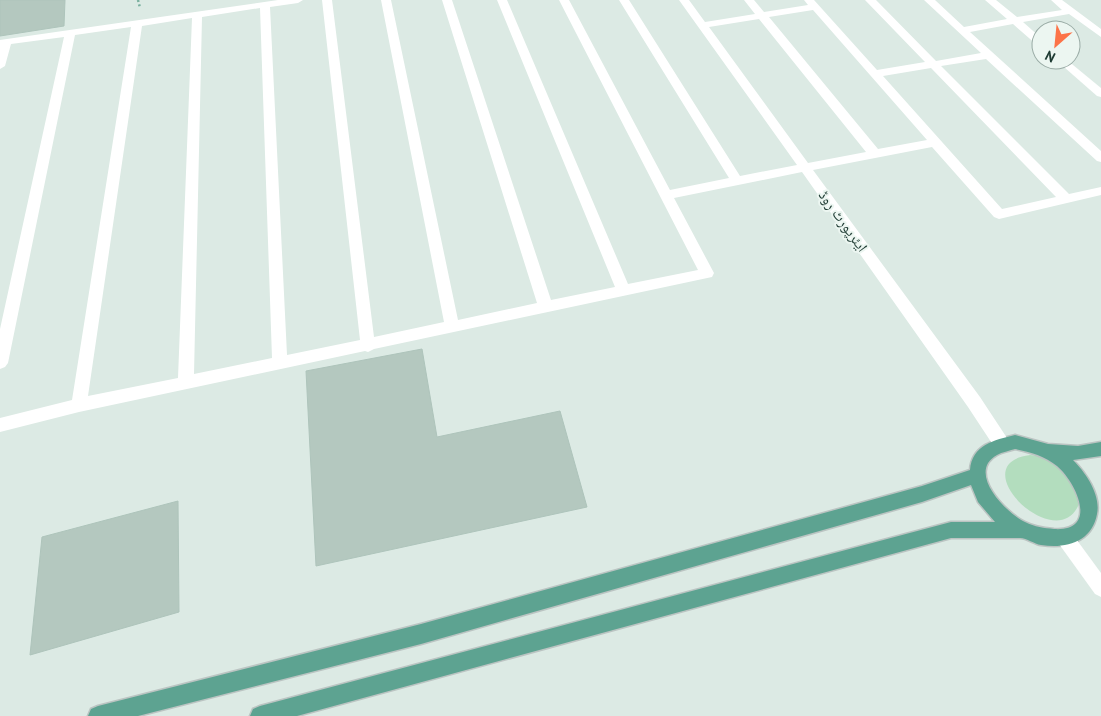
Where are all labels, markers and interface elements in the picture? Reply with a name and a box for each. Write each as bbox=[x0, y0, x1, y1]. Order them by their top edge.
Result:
north arrow bbox=[1031, 20, 1081, 70]
text: N bbox=[1042, 46, 1058, 67]
street label: ایئرپورٹ روڈ bbox=[815, 186, 872, 255]

